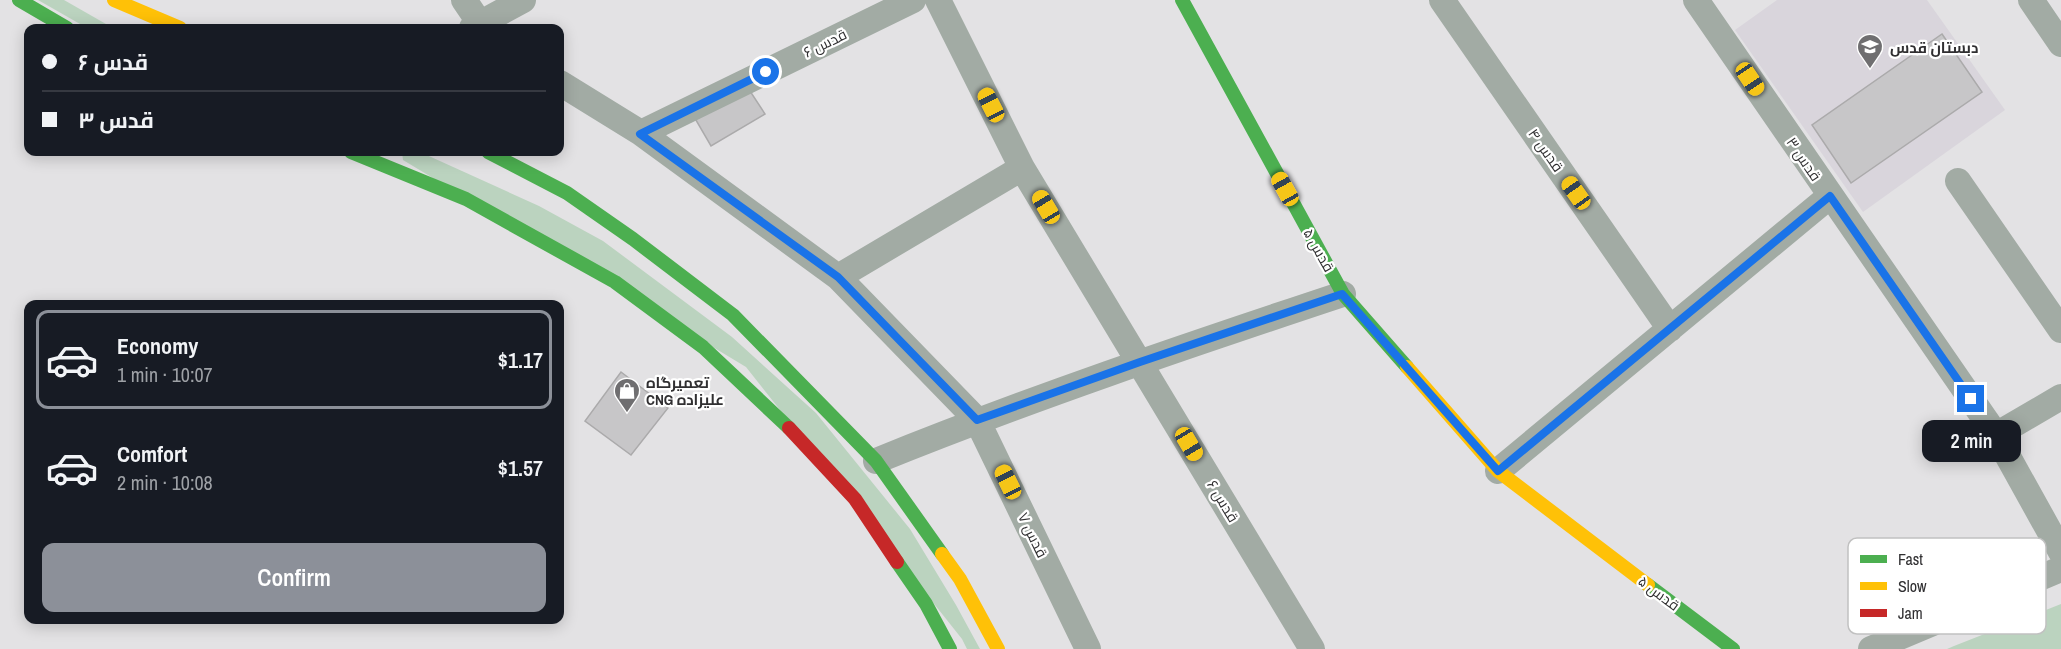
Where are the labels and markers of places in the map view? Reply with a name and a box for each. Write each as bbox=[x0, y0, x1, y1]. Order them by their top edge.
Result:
school or university icon: دبستان قدس bbox=[1855, 32, 1885, 70]
place label: دبستان قدس bbox=[1890, 37, 1978, 58]
place label: تعمیرگاه CNG علیزاده bbox=[646, 372, 724, 410]
shop icon: تعمیرگاه CNG علیزاده bbox=[612, 376, 642, 414]

